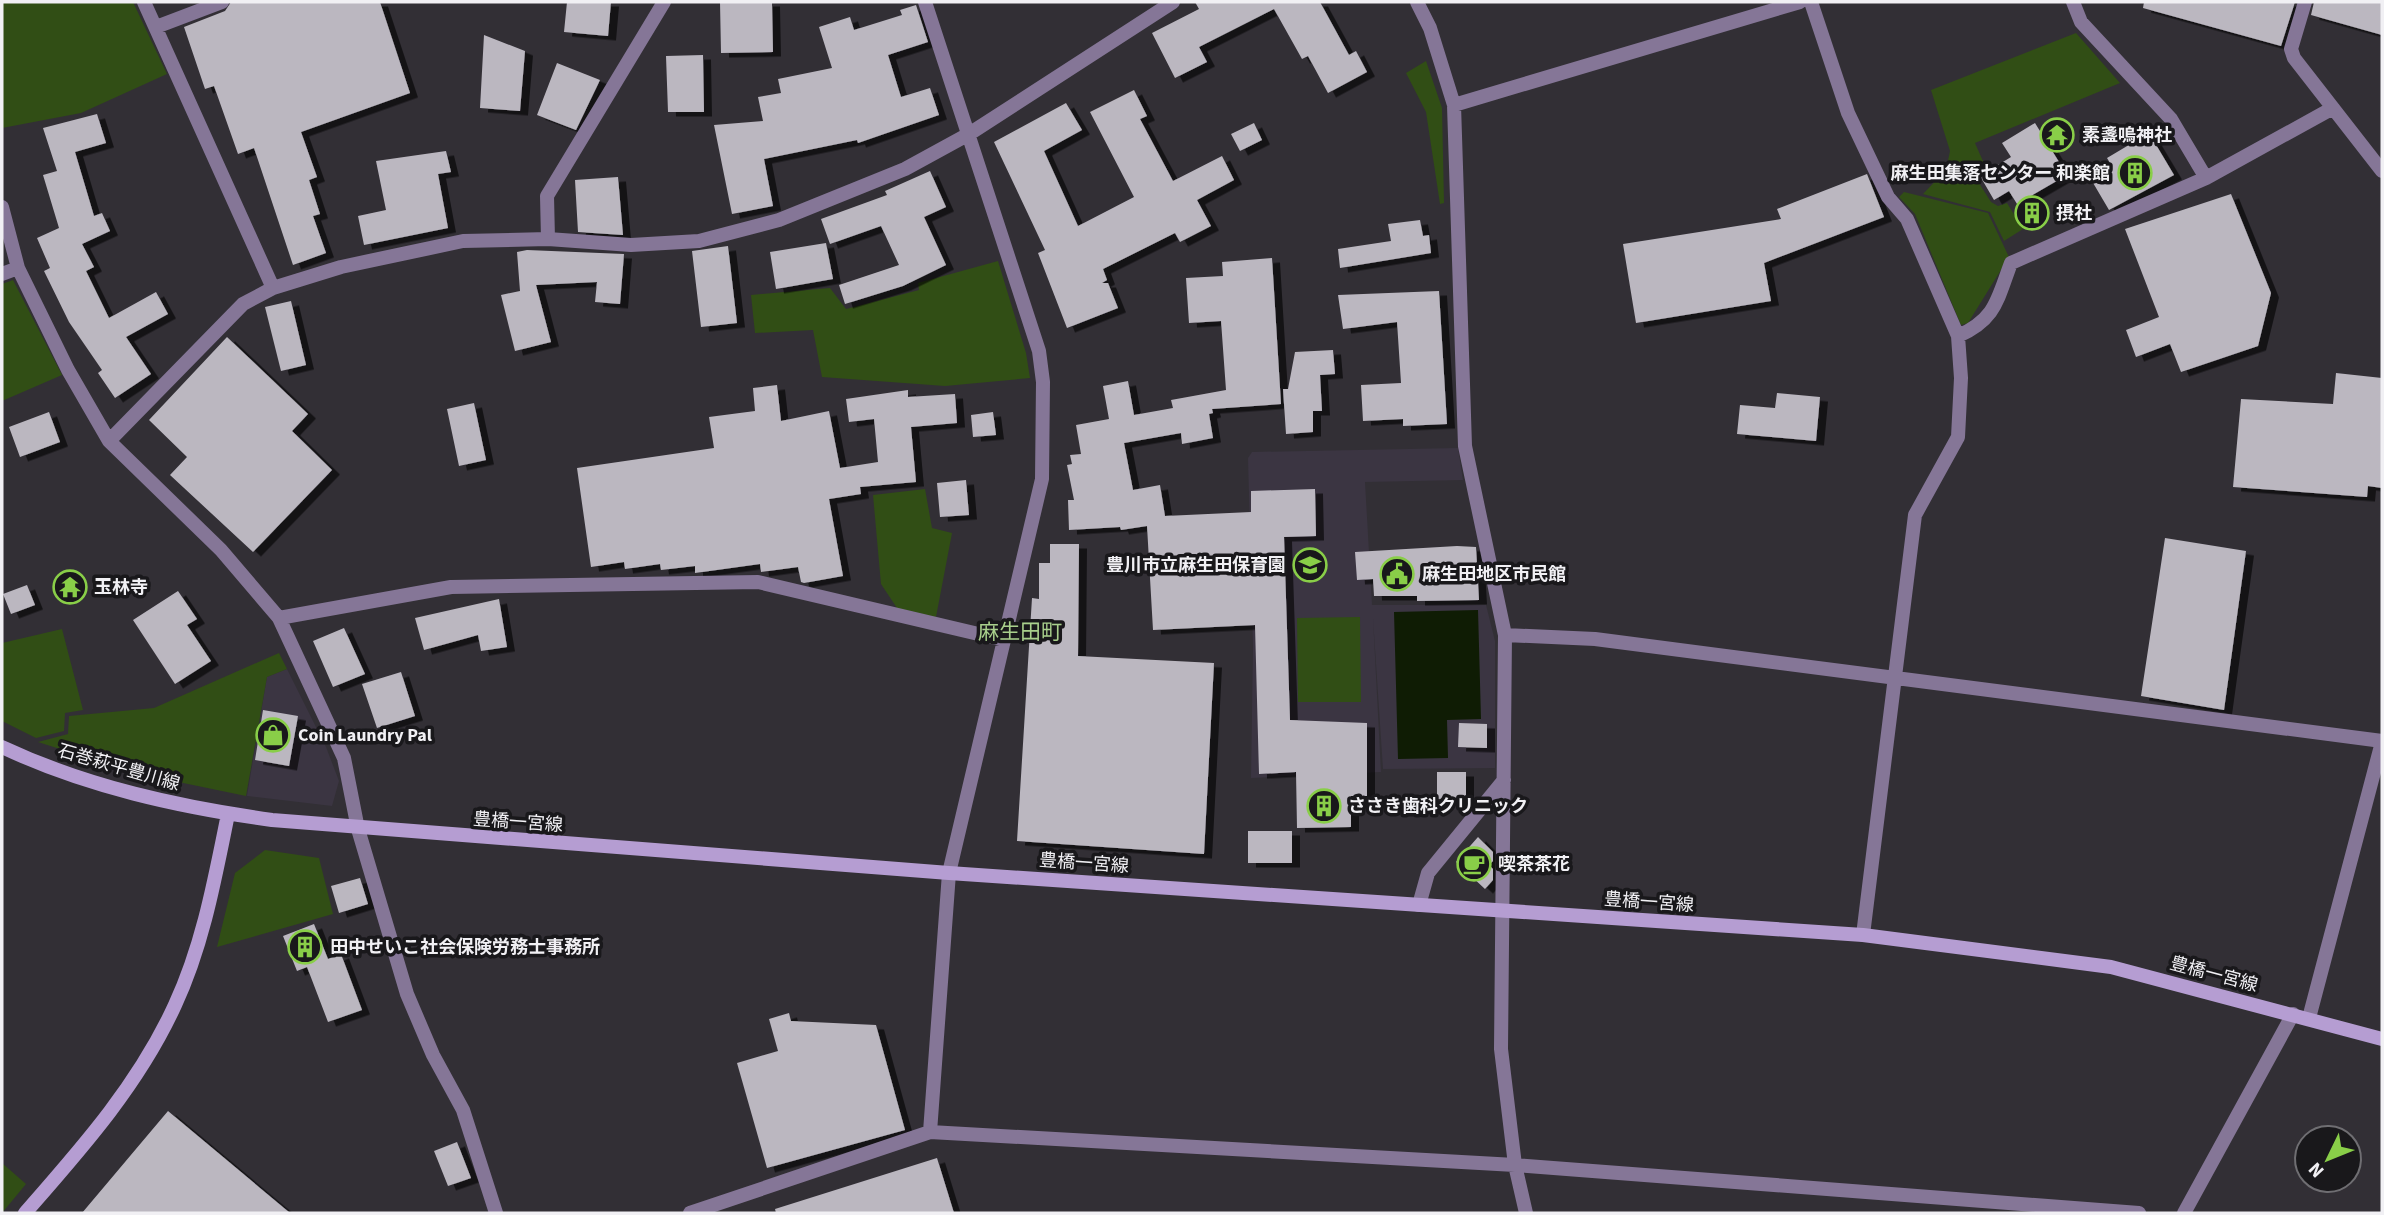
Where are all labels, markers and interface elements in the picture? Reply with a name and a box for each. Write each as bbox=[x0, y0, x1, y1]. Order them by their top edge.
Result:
temple icon: 素盞嗚神社 bbox=[2038, 116, 2076, 154]
place label: 素盞嗚神社 bbox=[2082, 123, 2172, 148]
building icon: 麻生田集落センター 和楽館 bbox=[2116, 154, 2154, 192]
place label: 麻生田集落センター 和楽館 bbox=[1890, 161, 2110, 186]
building icon: 摂社 bbox=[2013, 194, 2051, 232]
place label: 摂社 bbox=[2056, 201, 2092, 226]
school or university icon: 豊川市立麻生田保育園 bbox=[1291, 546, 1329, 584]
place label: 豊川市立麻生田保育園 bbox=[1106, 553, 1286, 578]
public building icon: 麻生田地区市民館 bbox=[1378, 555, 1416, 593]
place label: 麻生田地区市民館 bbox=[1422, 562, 1566, 587]
temple icon: 玉林寺 bbox=[51, 568, 89, 606]
place label: 玉林寺 bbox=[94, 575, 148, 600]
district label: 麻生田町 bbox=[978, 617, 1062, 647]
shop icon: Coin Laundry Pal bbox=[254, 716, 292, 754]
place label: Coin Laundry Pal bbox=[298, 723, 432, 748]
street label: 石巻萩平豊川線 bbox=[55, 738, 183, 797]
building icon: ささき歯科クリニック bbox=[1305, 787, 1343, 825]
place label: ささき歯科クリニック bbox=[1348, 794, 1528, 819]
street label: 豊橋一宮線 bbox=[472, 807, 564, 838]
cafe icon: 喫茶茶花 bbox=[1455, 845, 1493, 883]
street label: 豊橋一宮線 bbox=[1038, 848, 1130, 879]
place label: 喫茶茶花 bbox=[1498, 852, 1570, 877]
street label: 豊橋一宮線 bbox=[1603, 887, 1695, 918]
building icon: 田中せいこ社会保険労務士事務所 bbox=[286, 928, 324, 966]
place label: 田中せいこ社会保険労務士事務所 bbox=[330, 935, 600, 960]
street label: 豊橋一宮線 bbox=[2167, 951, 2261, 998]
north arrow bbox=[2293, 1124, 2363, 1194]
text: N bbox=[2302, 1156, 2331, 1183]

